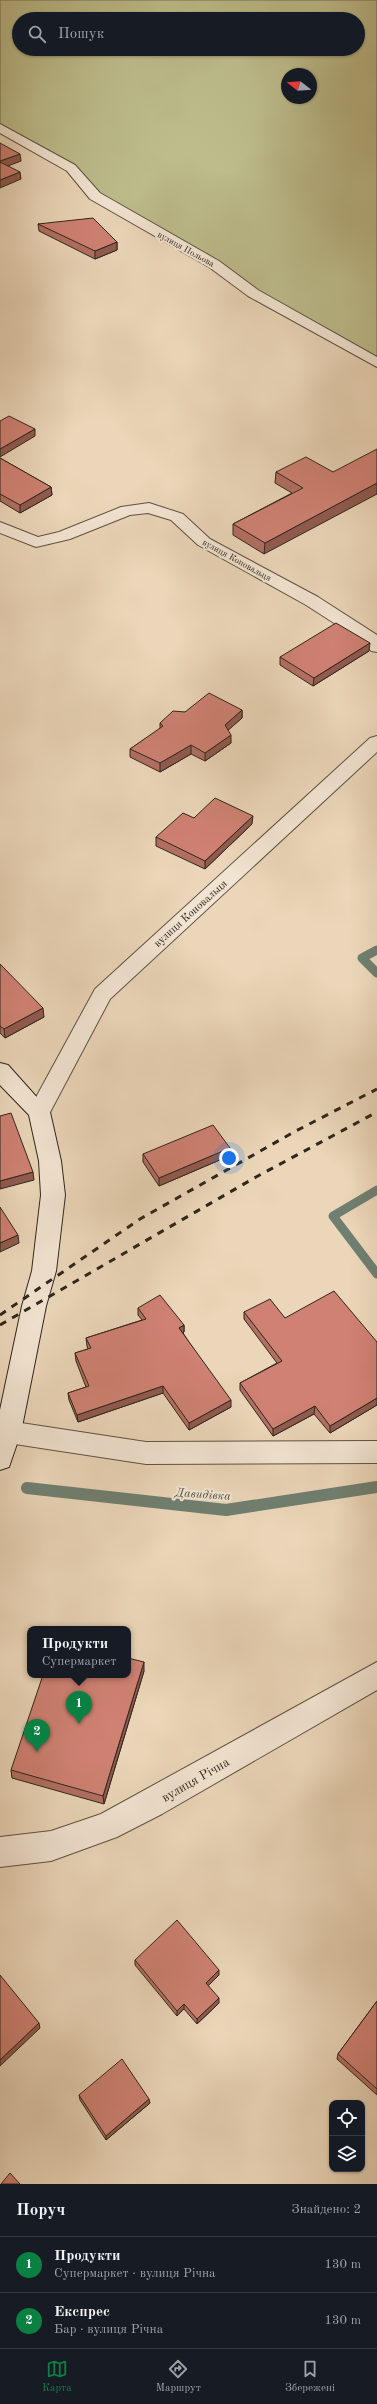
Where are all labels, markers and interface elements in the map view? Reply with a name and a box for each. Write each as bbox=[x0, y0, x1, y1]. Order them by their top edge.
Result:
search box bbox=[12, 12, 365, 56]
icon: search bbox=[26, 23, 48, 45]
text: Пошук bbox=[58, 27, 104, 42]
north arrow bbox=[281, 68, 317, 104]
street label: вулиця Польова bbox=[156, 230, 216, 269]
street label: вулиця Коновальця bbox=[201, 538, 273, 583]
street label: вулиця Коновальця bbox=[152, 878, 230, 950]
your location bbox=[219, 1148, 239, 1168]
water label: Давидівка bbox=[173, 1487, 232, 1503]
popup bbox=[27, 1626, 131, 1678]
text: Продукти bbox=[42, 1637, 108, 1652]
text: Супермаркет bbox=[42, 1655, 116, 1668]
pin: 1 bbox=[66, 1691, 92, 1724]
pin: 2 bbox=[24, 1719, 50, 1752]
street label: вулиця Річна bbox=[160, 1755, 232, 1805]
map controls bbox=[329, 2100, 365, 2172]
button: locate bbox=[329, 2100, 365, 2136]
button: layers bbox=[329, 2136, 365, 2172]
text: Поруч bbox=[16, 2202, 65, 2219]
text: Знайдено: 2 bbox=[292, 2203, 361, 2216]
text: Продукти bbox=[54, 2249, 121, 2264]
text: 1 bbox=[25, 2258, 33, 2271]
text: 130 m bbox=[324, 2258, 361, 2271]
text: Супермаркет · вулиця Річна bbox=[54, 2267, 216, 2280]
text: Експрес bbox=[54, 2305, 110, 2320]
text: 2 bbox=[25, 2314, 33, 2327]
text: 130 m bbox=[324, 2314, 361, 2327]
text: Бар · вулиця Річна bbox=[54, 2323, 163, 2336]
tab: Карта bbox=[42, 2358, 72, 2396]
tab: Маршрут bbox=[156, 2358, 201, 2396]
tab: Збережені bbox=[285, 2358, 335, 2396]

